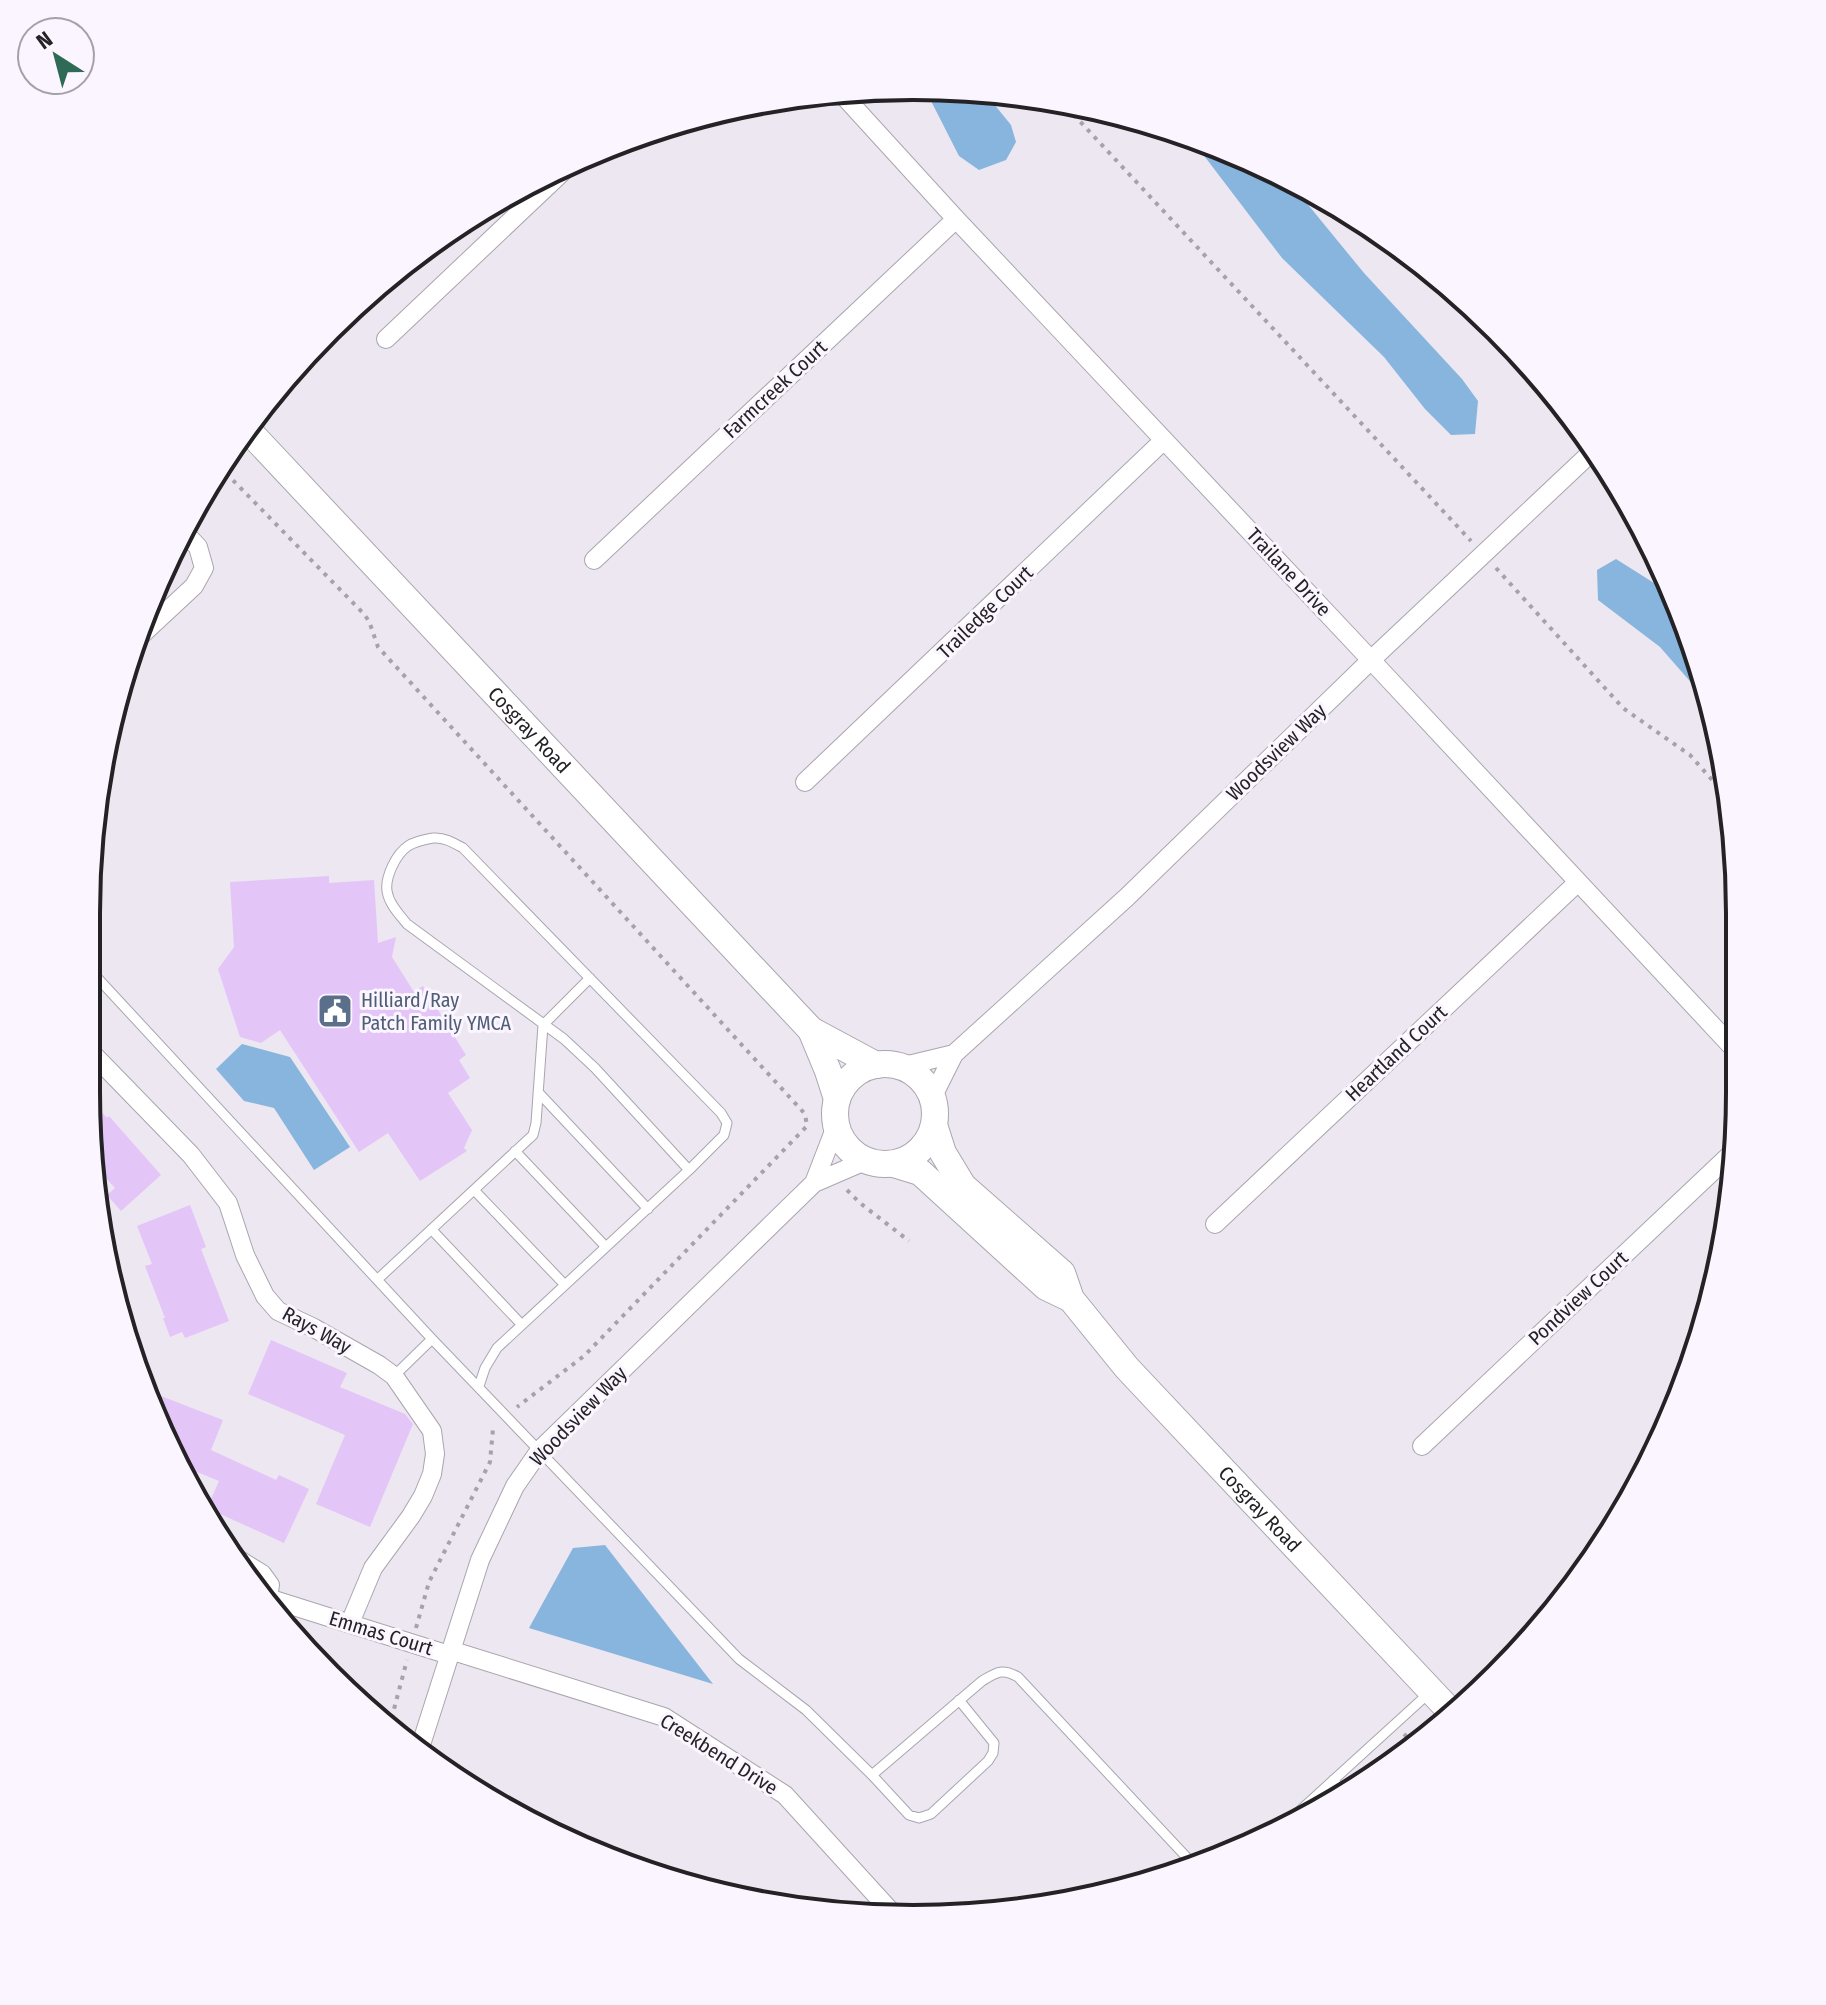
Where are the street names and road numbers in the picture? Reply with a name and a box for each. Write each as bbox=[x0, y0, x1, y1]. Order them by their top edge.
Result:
street label: Farmcreek Court bbox=[718, 335, 832, 443]
street label: Trailane Drive bbox=[1242, 523, 1336, 621]
street label: Trailedge Court bbox=[932, 560, 1038, 664]
street label: Cosgray Road bbox=[483, 682, 575, 778]
street label: Woodsview Way bbox=[1221, 698, 1331, 806]
street label: Heartland Court bbox=[1340, 1000, 1452, 1106]
street label: Pondview Court bbox=[1523, 1245, 1633, 1350]
street label: Rays Way bbox=[278, 1301, 356, 1359]
street label: Woodsview Way bbox=[524, 1361, 632, 1471]
street label: Cosgray Road bbox=[1214, 1461, 1306, 1557]
street label: Emmas Court bbox=[326, 1606, 436, 1660]
street label: Creekbend Drive bbox=[656, 1708, 782, 1800]

